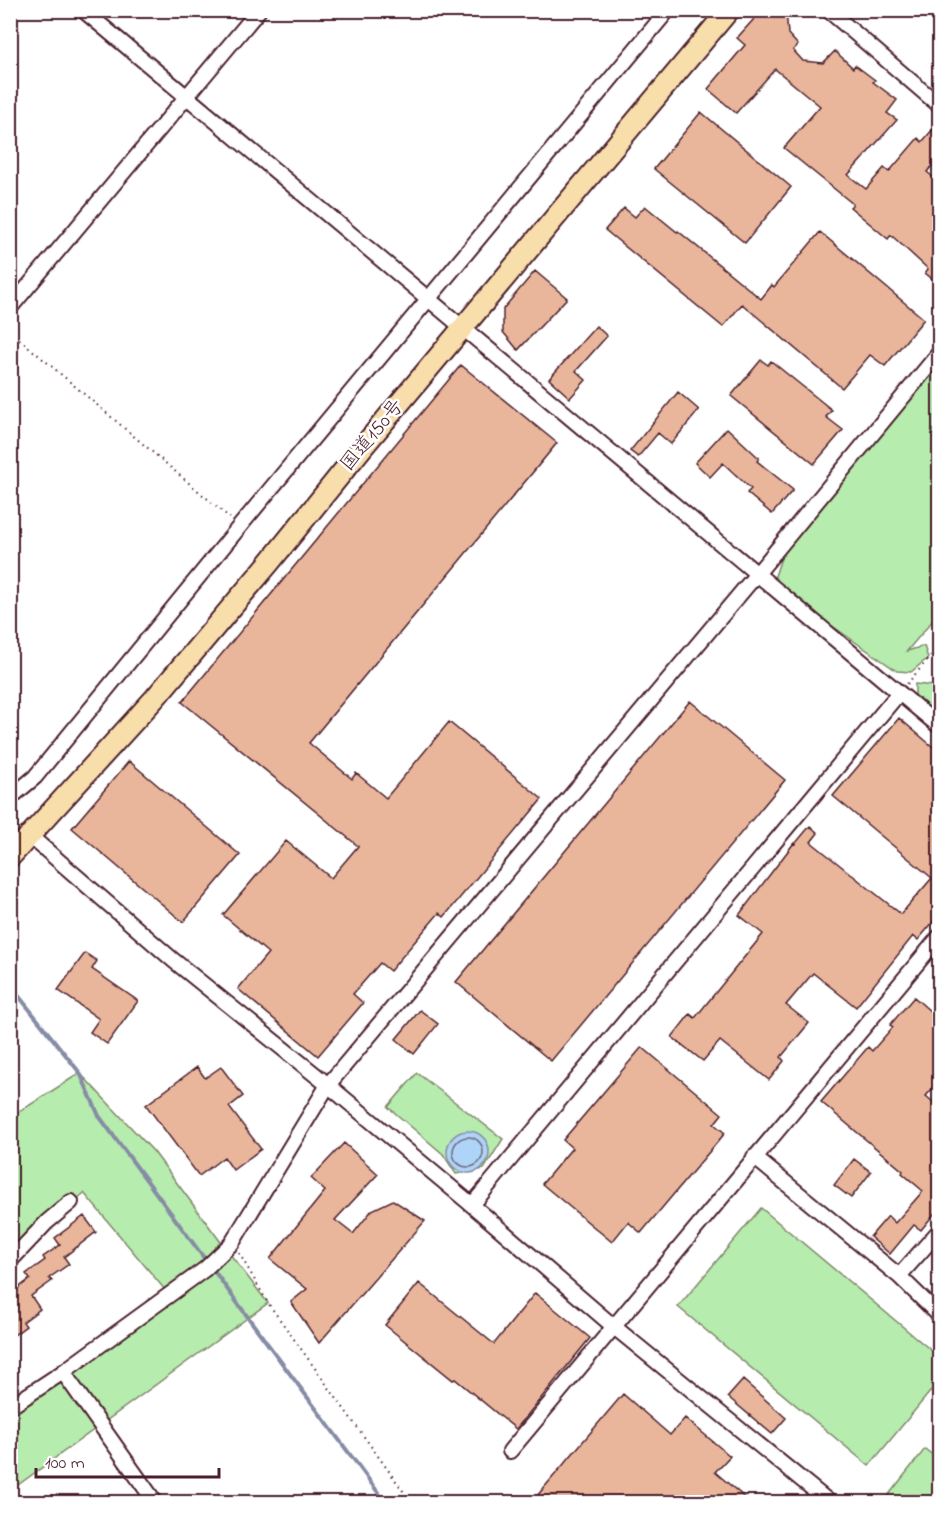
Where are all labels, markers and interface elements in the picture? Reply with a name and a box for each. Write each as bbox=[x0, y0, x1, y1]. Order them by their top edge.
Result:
street label: 国道150号 bbox=[334, 394, 412, 478]
scale bar bbox=[36, 1441, 219, 1479]
text: 100 m bbox=[45, 1451, 85, 1477]

